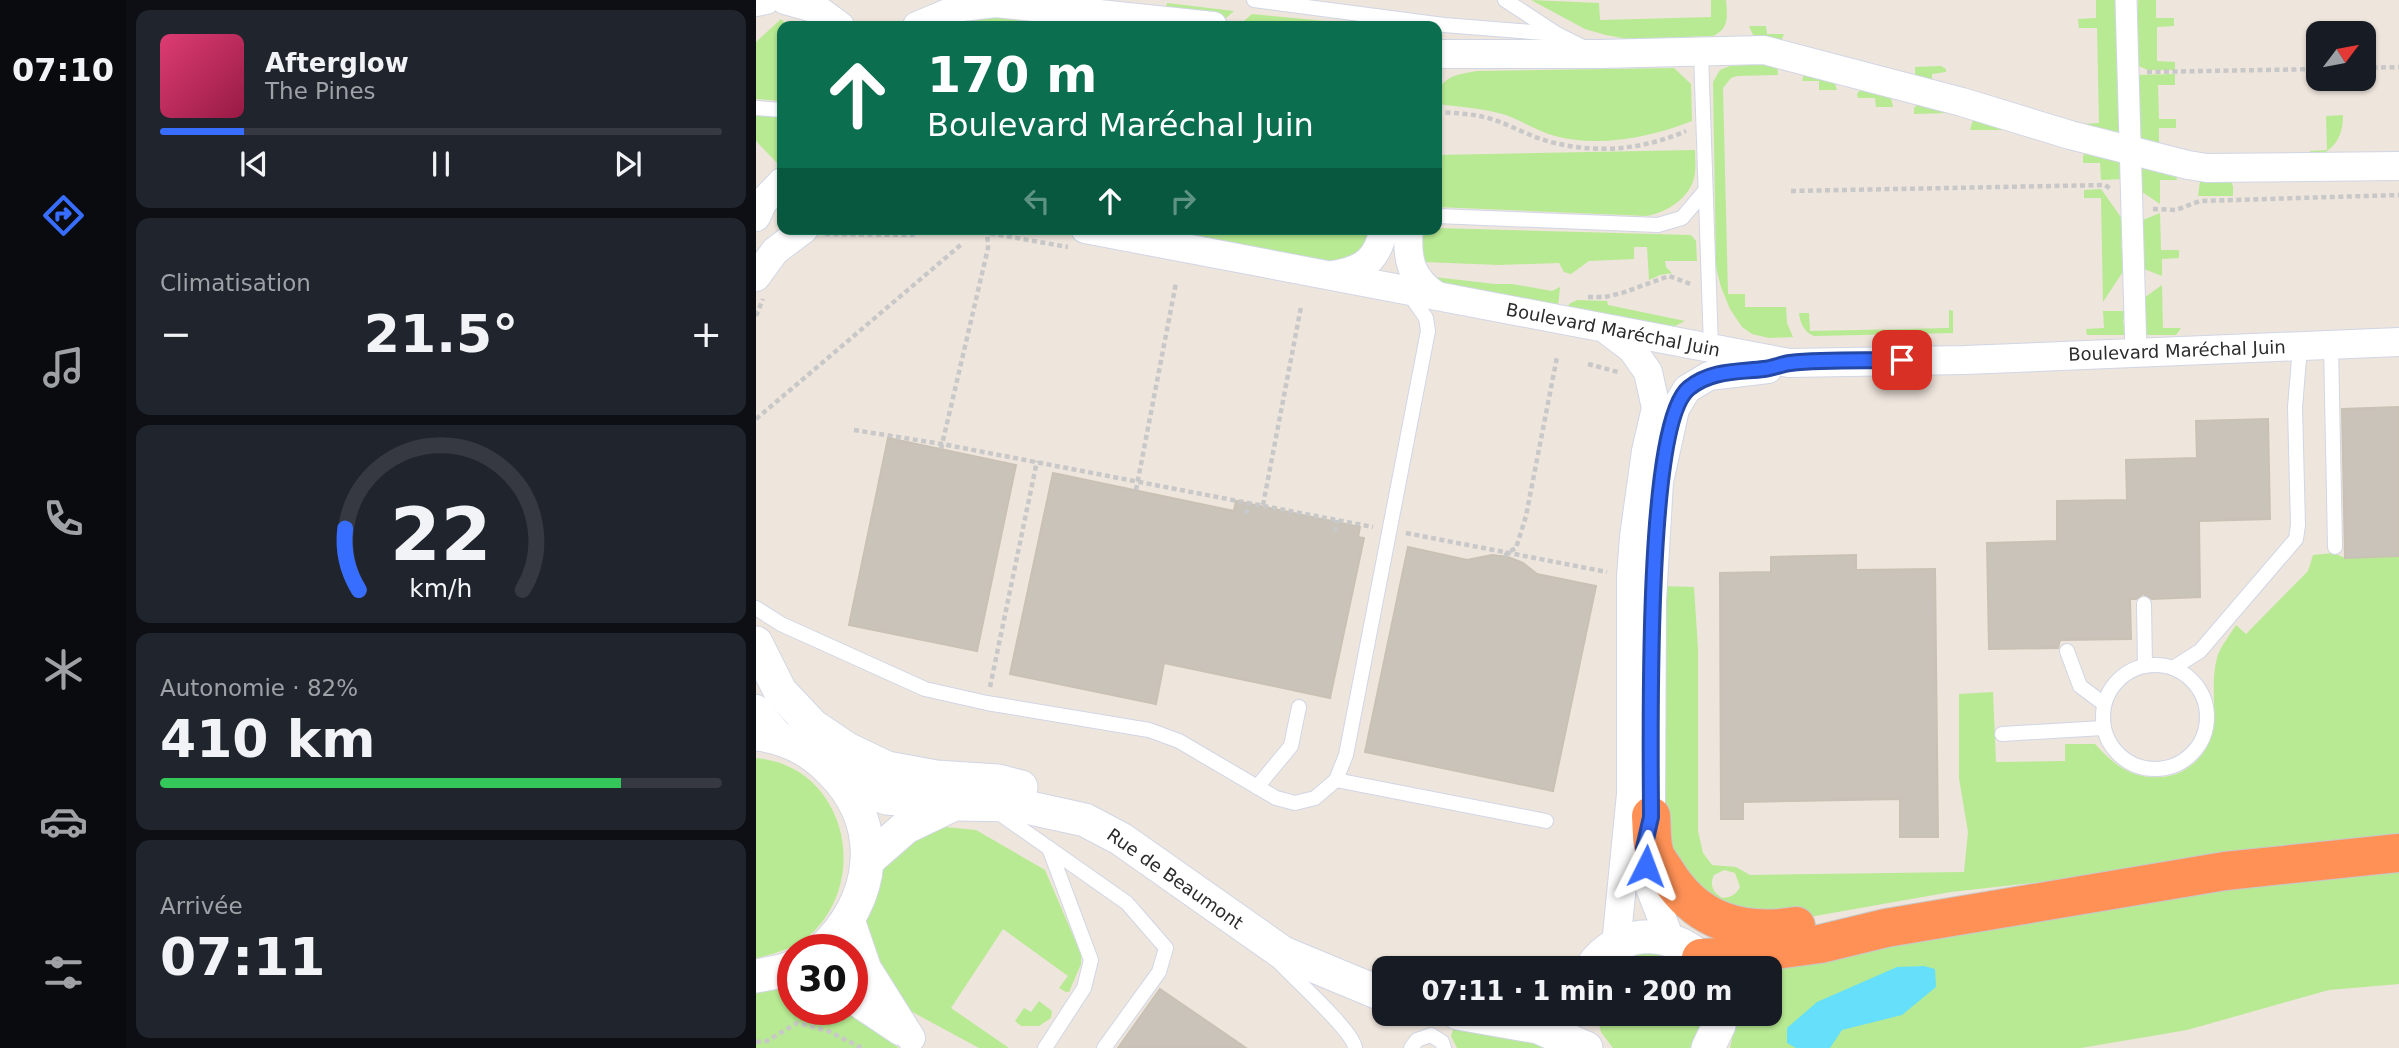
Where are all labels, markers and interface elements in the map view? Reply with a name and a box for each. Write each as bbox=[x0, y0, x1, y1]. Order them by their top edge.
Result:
north arrow bbox=[2306, 21, 2376, 91]
map controls bbox=[2306, 21, 2376, 91]
text: 170 m bbox=[927, 47, 1097, 104]
text: Afterglow bbox=[265, 48, 409, 78]
icon: ahead bbox=[812, 49, 903, 140]
text: 07:10 bbox=[12, 51, 114, 89]
text: The Pines bbox=[265, 78, 376, 104]
text: Boulevard Maréchal Juin bbox=[927, 106, 1314, 144]
icon: previous bbox=[235, 145, 273, 183]
icon: pause bbox=[422, 145, 460, 183]
icon: next bbox=[609, 145, 647, 183]
icon: left bbox=[1018, 182, 1056, 220]
icon: ahead bbox=[1091, 182, 1129, 220]
icon: right bbox=[1164, 182, 1202, 220]
icon: directions bbox=[39, 191, 88, 240]
text: Climatisation bbox=[160, 270, 311, 296]
street label: Boulevard Maréchal Juin bbox=[1504, 298, 1722, 361]
text: 21.5° bbox=[364, 304, 518, 364]
text: − bbox=[160, 312, 192, 356]
text: + bbox=[690, 312, 722, 356]
pin bbox=[1872, 330, 1932, 390]
street label: Boulevard Maréchal Juin bbox=[2068, 336, 2286, 365]
icon: arrive bbox=[1883, 341, 1921, 379]
icon: music bbox=[39, 343, 88, 392]
text: 22 bbox=[390, 492, 492, 577]
icon: phone bbox=[39, 494, 88, 543]
text: km/h bbox=[409, 574, 473, 603]
icon: climate bbox=[39, 645, 88, 694]
text: Autonomie · 82% bbox=[160, 675, 358, 701]
text: 410 km bbox=[160, 709, 375, 769]
icon: car bbox=[39, 797, 88, 846]
street label: Rue de Beaumont bbox=[1103, 824, 1247, 933]
position arrow bbox=[1609, 829, 1683, 903]
text: Arrivée bbox=[160, 893, 243, 919]
text: 07:11 bbox=[160, 927, 326, 987]
speed limit sign: 30 bbox=[777, 934, 868, 1025]
icon: filters bbox=[39, 948, 88, 997]
text: 07:11 · 1 min · 200 m bbox=[1422, 976, 1732, 1006]

